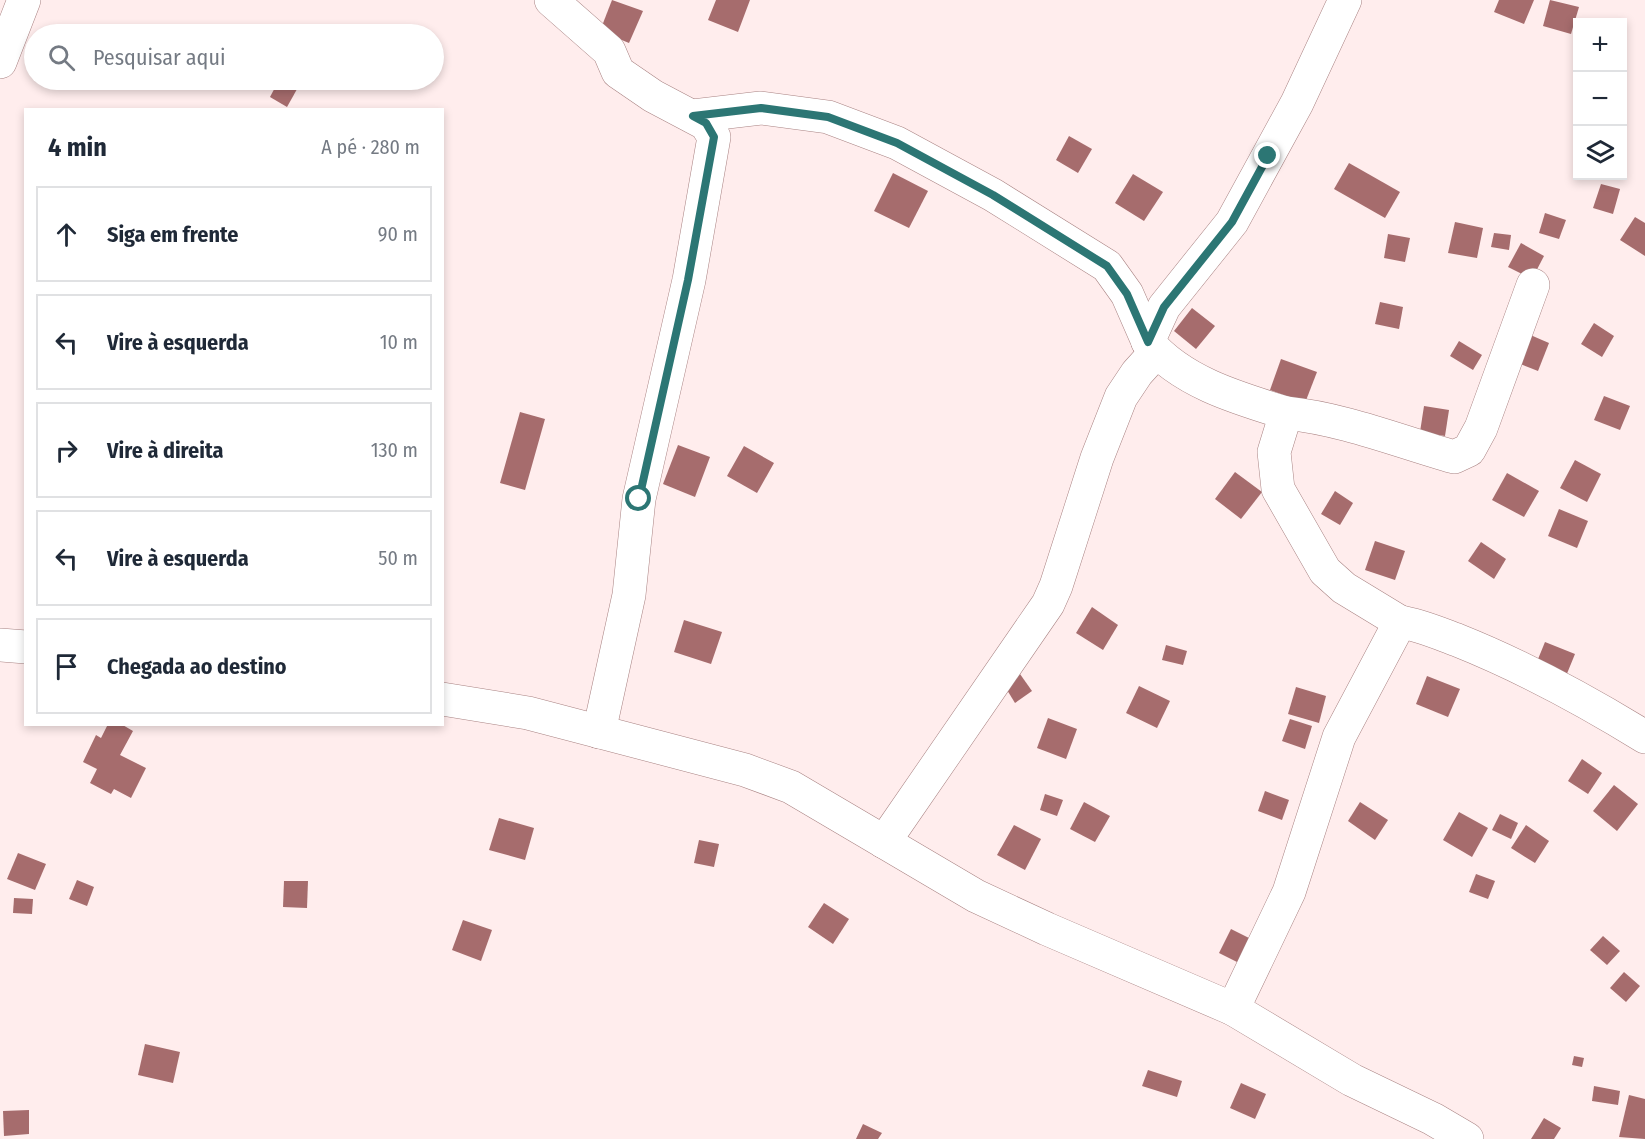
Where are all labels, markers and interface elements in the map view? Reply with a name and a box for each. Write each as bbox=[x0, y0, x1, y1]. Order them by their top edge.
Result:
map controls bbox=[1573, 18, 1627, 180]
button: + bbox=[1573, 18, 1627, 72]
search box bbox=[24, 24, 444, 90]
icon: search bbox=[45, 41, 78, 74]
text: Pesquisar aqui bbox=[93, 44, 225, 71]
button: − bbox=[1573, 72, 1627, 126]
button: layers bbox=[1573, 126, 1627, 180]
text: 4 min bbox=[48, 132, 107, 163]
text: A pé · 280 m bbox=[321, 135, 420, 159]
route end bbox=[1254, 142, 1280, 168]
icon: ahead bbox=[50, 218, 83, 251]
text: Siga em frente bbox=[107, 221, 238, 248]
text: 90 m bbox=[378, 222, 418, 246]
icon: left bbox=[50, 326, 83, 359]
text: Vire à esquerda bbox=[107, 329, 249, 356]
text: 10 m bbox=[380, 330, 418, 354]
icon: right bbox=[50, 434, 83, 467]
text: Vire à direita bbox=[107, 437, 223, 464]
text: 130 m bbox=[371, 438, 418, 462]
route start bbox=[625, 485, 651, 511]
icon: left bbox=[50, 542, 83, 575]
text: Vire à esquerda bbox=[107, 545, 249, 572]
text: 50 m bbox=[378, 546, 418, 570]
icon: arrive bbox=[50, 650, 83, 683]
text: Chegada ao destino bbox=[107, 653, 287, 680]

